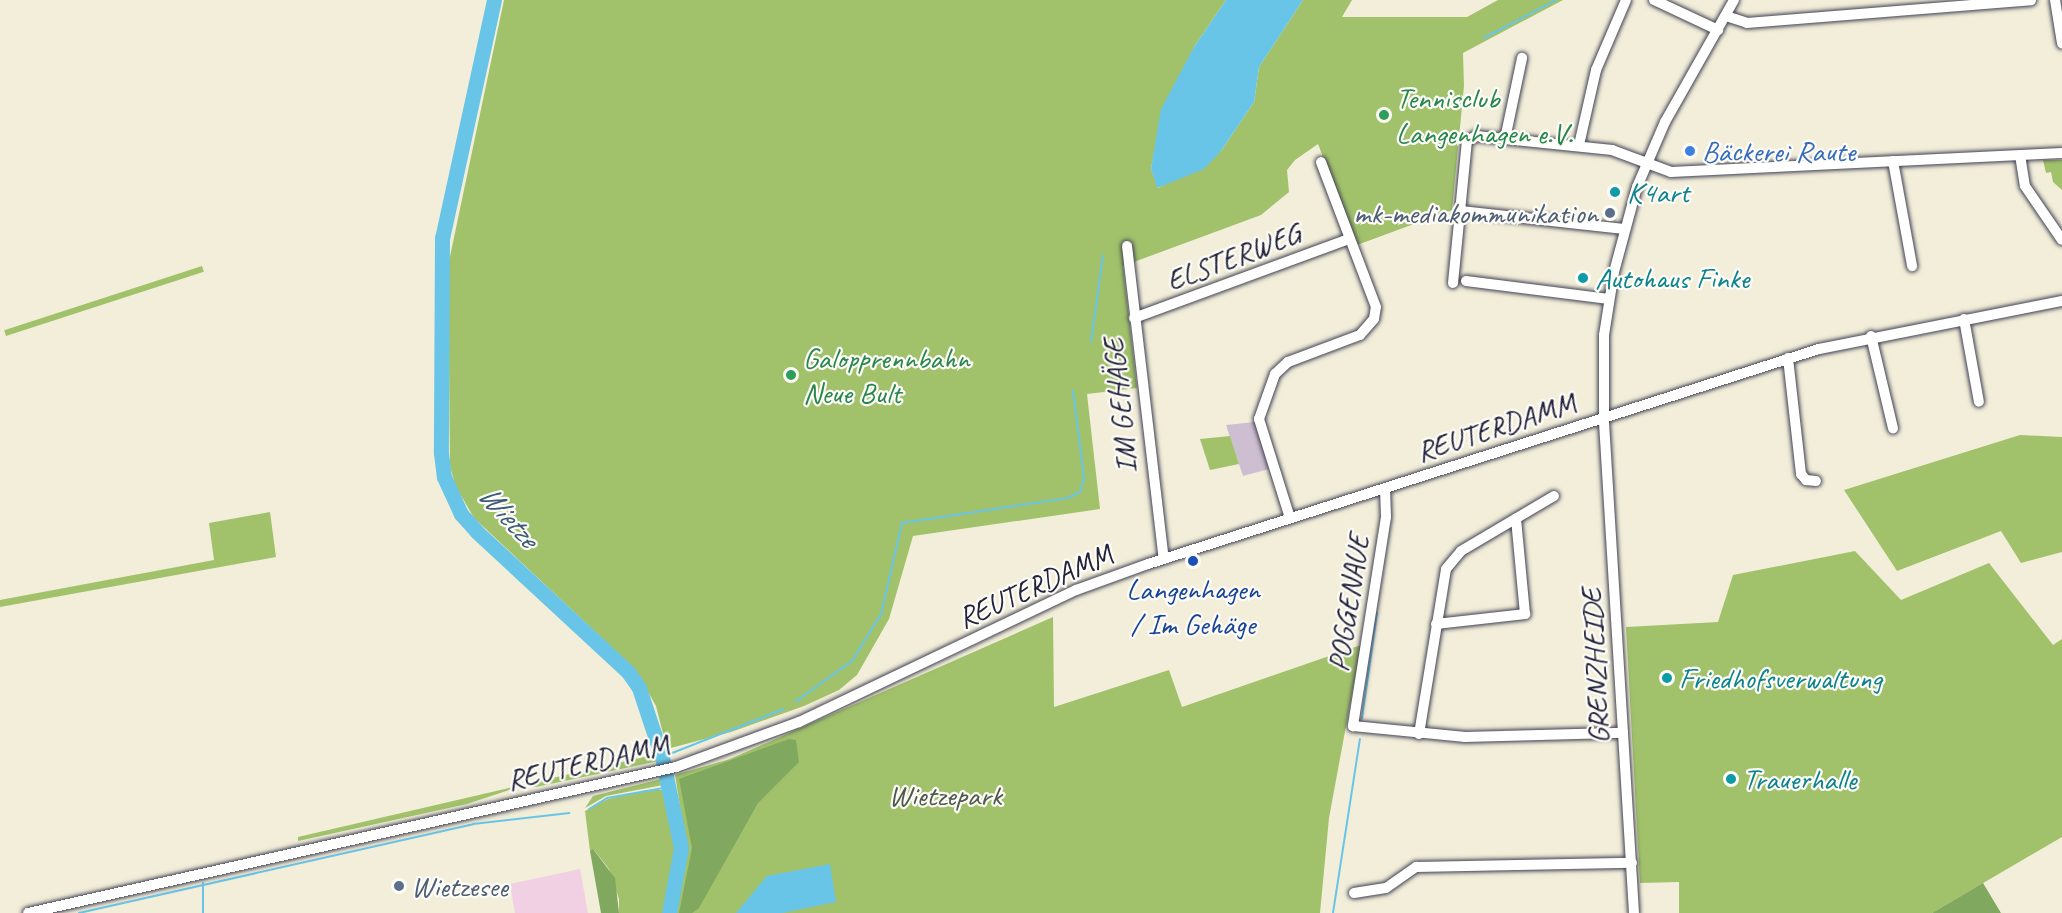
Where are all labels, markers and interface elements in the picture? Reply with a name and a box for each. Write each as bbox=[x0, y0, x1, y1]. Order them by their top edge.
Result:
place label: Tennisclub Langenhagen e.V. bbox=[1396, 80, 1573, 150]
marker: Tennisclub Langenhagen e.V. bbox=[1377, 108, 1391, 122]
place label: Bäckerei Raute bbox=[1702, 133, 1855, 169]
marker: Bäckerei Raute bbox=[1683, 144, 1697, 158]
place label: K4art bbox=[1627, 174, 1689, 210]
marker: K4art bbox=[1608, 185, 1622, 199]
place label: mk-mediakommunikation bbox=[1354, 195, 1598, 231]
marker: mk-mediakommunikation bbox=[1603, 206, 1617, 220]
street label: ELSTERWEG bbox=[1161, 215, 1305, 299]
place label: Autohaus Finke bbox=[1595, 260, 1750, 296]
marker: Autohaus Finke bbox=[1576, 271, 1590, 285]
street label: IM GEHÄGE bbox=[1095, 337, 1145, 475]
place label: Galopprennbahn Neue Bult bbox=[803, 340, 970, 410]
marker: Galopprennbahn Neue Bult bbox=[784, 368, 798, 382]
street label: REUTERDAMM bbox=[1412, 384, 1580, 470]
water label: Wietze bbox=[470, 477, 546, 555]
street label: POGGENAUE bbox=[1319, 532, 1377, 674]
street label: REUTERDAMM bbox=[952, 536, 1118, 636]
marker: Langenhagen / Im Gehäge bbox=[1186, 554, 1200, 568]
place label: Langenhagen / Im Gehäge bbox=[1126, 571, 1260, 642]
street label: GRENZHEIDE bbox=[1573, 587, 1617, 745]
place label: Friedhofsverwaltung bbox=[1679, 660, 1882, 696]
marker: Friedhofsverwaltung bbox=[1660, 671, 1674, 685]
street label: REUTERDAMM bbox=[503, 726, 673, 798]
place label: Trauerhalle bbox=[1743, 761, 1856, 797]
marker: Trauerhalle bbox=[1724, 772, 1738, 786]
park label: Wietzepark bbox=[888, 777, 1002, 813]
place label: Wietzesee bbox=[411, 868, 508, 904]
marker: Wietzesee bbox=[392, 879, 406, 893]

